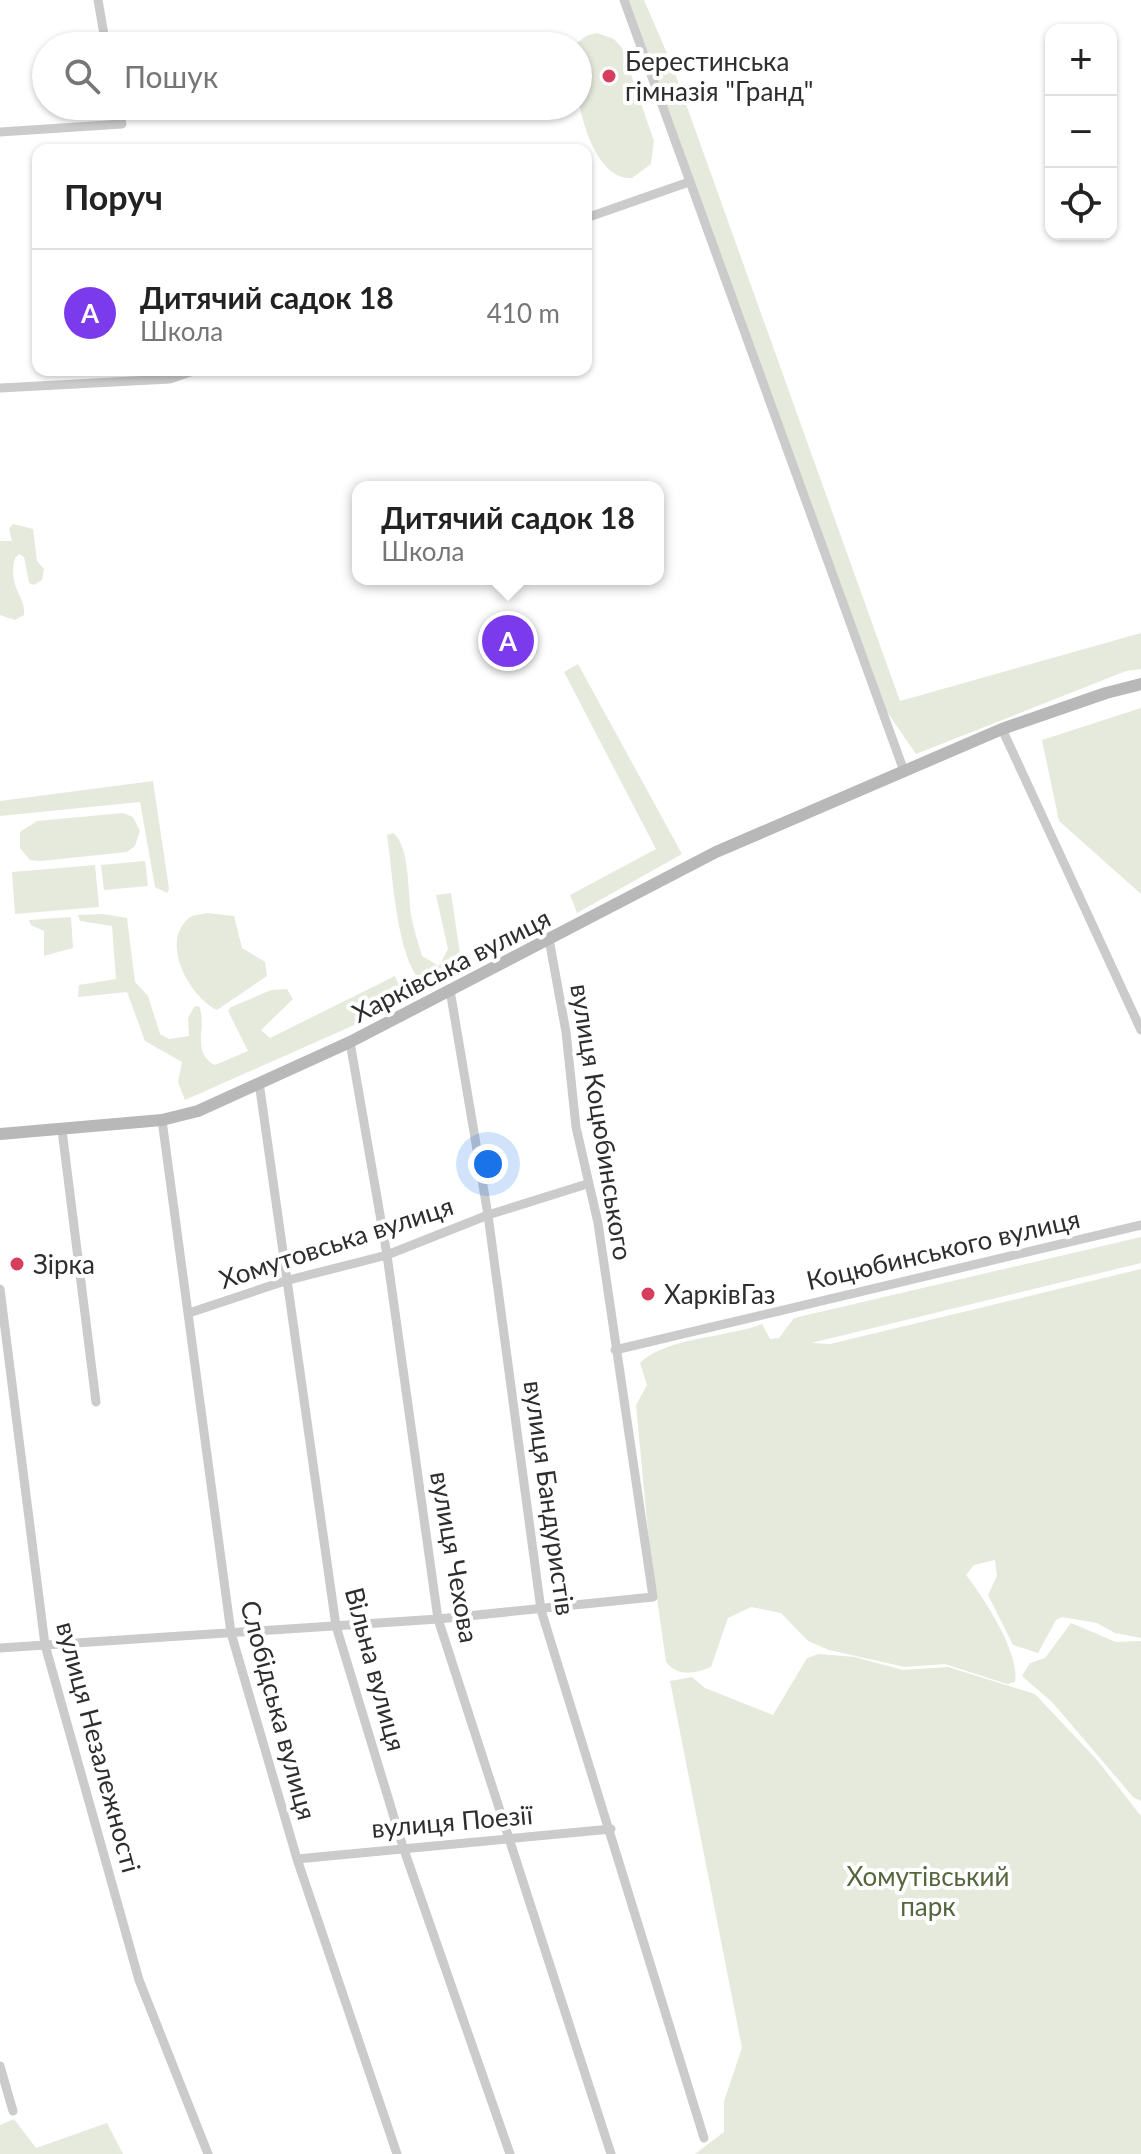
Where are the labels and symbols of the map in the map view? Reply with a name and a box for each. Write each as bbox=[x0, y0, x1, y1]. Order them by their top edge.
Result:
place label: Берестинська гімназія "Гранд" bbox=[625, 45, 813, 107]
marker: Берестинська гімназія "Гранд" bbox=[600, 67, 618, 85]
pin: A bbox=[482, 611, 534, 671]
street label: Харківська вулиця bbox=[347, 901, 555, 1029]
street label: вулиця Коцюбинського bbox=[564, 981, 640, 1263]
your location bbox=[468, 1144, 508, 1184]
street label: Хомутовська вулиця bbox=[215, 1189, 457, 1295]
street label: Коцюбинського вулиця bbox=[803, 1202, 1083, 1296]
place label: Зірка bbox=[33, 1248, 95, 1280]
marker: Зірка bbox=[8, 1255, 26, 1273]
place label: ХарківГаз bbox=[664, 1278, 775, 1310]
marker: ХарківГаз bbox=[639, 1285, 657, 1303]
street label: вулиця Бандуристів bbox=[518, 1379, 582, 1617]
street label: вулиця Чехова bbox=[424, 1469, 486, 1645]
street label: Вільна вулиця bbox=[339, 1584, 413, 1754]
street label: Слобідська вулиця bbox=[234, 1597, 324, 1823]
street label: вулиця Незалежності bbox=[50, 1618, 148, 1876]
street label: вулиця Поезії bbox=[370, 1798, 535, 1844]
park label: Хомутівський парк bbox=[847, 1860, 1009, 1922]

